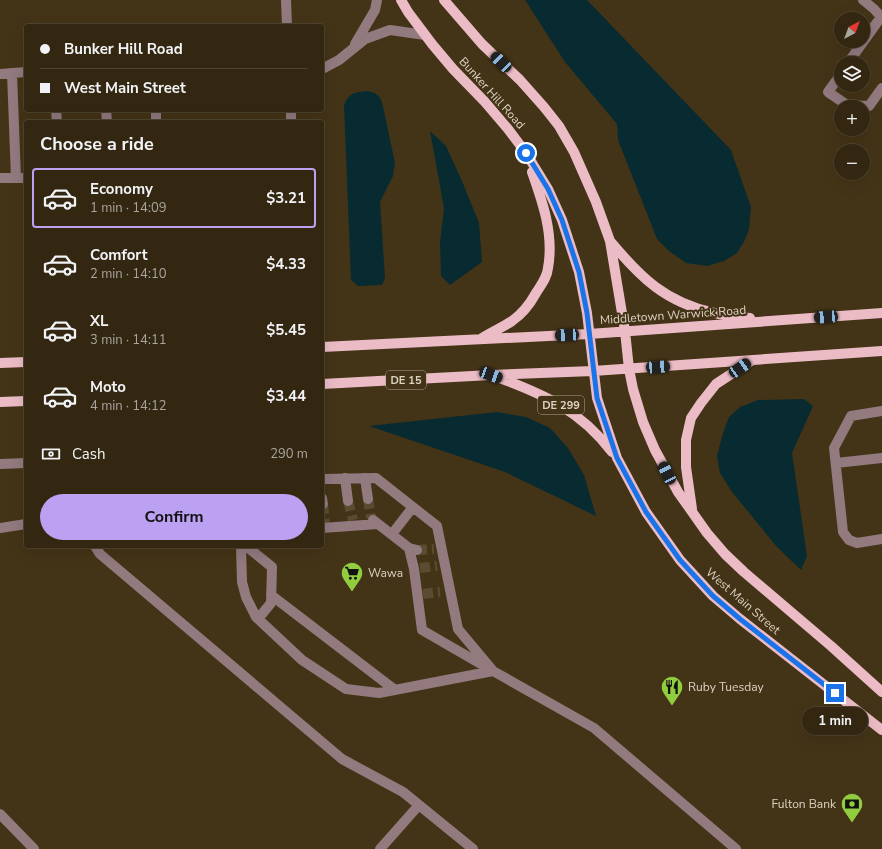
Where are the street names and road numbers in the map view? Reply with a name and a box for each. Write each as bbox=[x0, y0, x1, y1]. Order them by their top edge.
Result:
street label: Bunker Hill Road bbox=[456, 54, 528, 132]
street label: Middletown Warwick Road bbox=[599, 302, 747, 328]
road number: DE 15 bbox=[386, 371, 426, 389]
road number: DE 299 bbox=[538, 396, 584, 414]
street label: West Main Street bbox=[702, 564, 784, 638]

